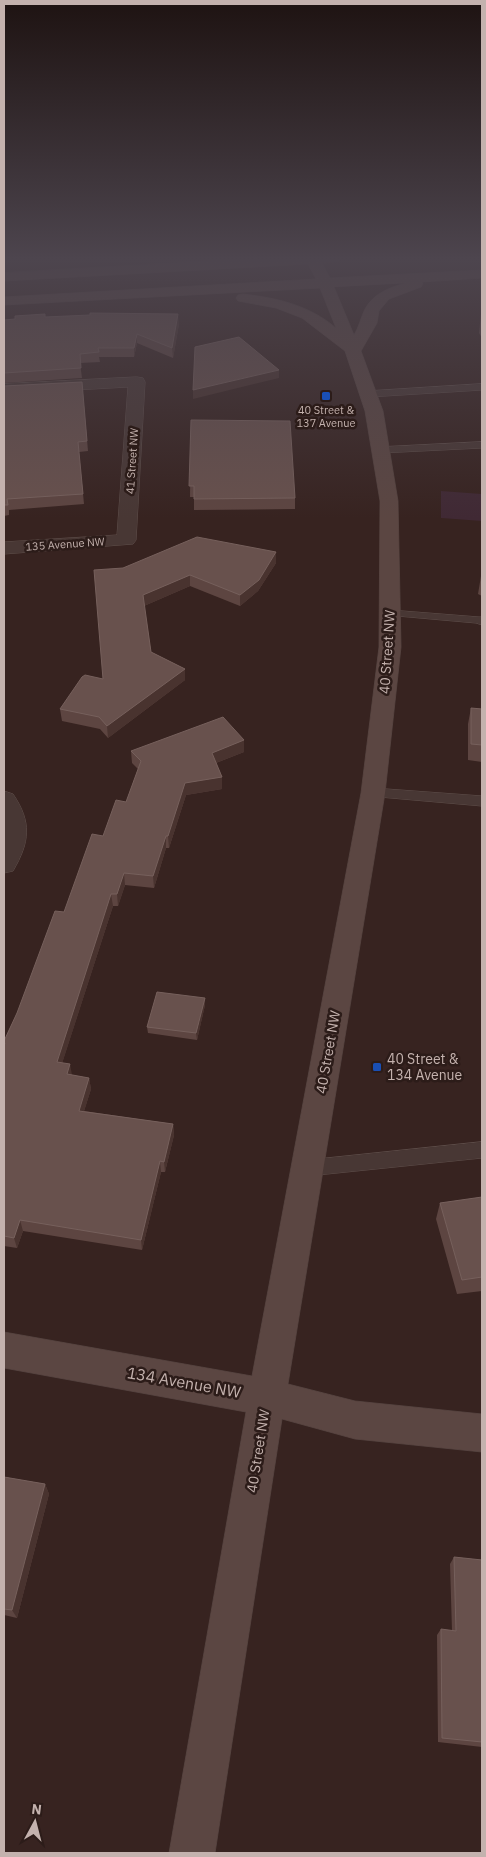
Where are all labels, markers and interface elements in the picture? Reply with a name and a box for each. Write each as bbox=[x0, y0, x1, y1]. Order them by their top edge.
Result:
marker: 40 Street & 137 Avenue bbox=[320, 390, 332, 402]
place label: 40 Street & 137 Avenue bbox=[296, 403, 356, 430]
street label: 41 Street NW bbox=[123, 427, 141, 494]
street label: 135 Avenue NW bbox=[25, 534, 105, 554]
street label: 40 Street NW bbox=[375, 609, 399, 695]
street label: 40 Street NW bbox=[312, 1008, 344, 1095]
place label: 40 Street & 134 Avenue bbox=[387, 1050, 463, 1084]
marker: 40 Street & 134 Avenue bbox=[371, 1061, 383, 1073]
street label: 134 Avenue NW bbox=[125, 1362, 243, 1402]
street label: 40 Street NW bbox=[243, 1408, 274, 1494]
north arrow bbox=[10, 1797, 60, 1847]
text: N bbox=[30, 1800, 43, 1819]

